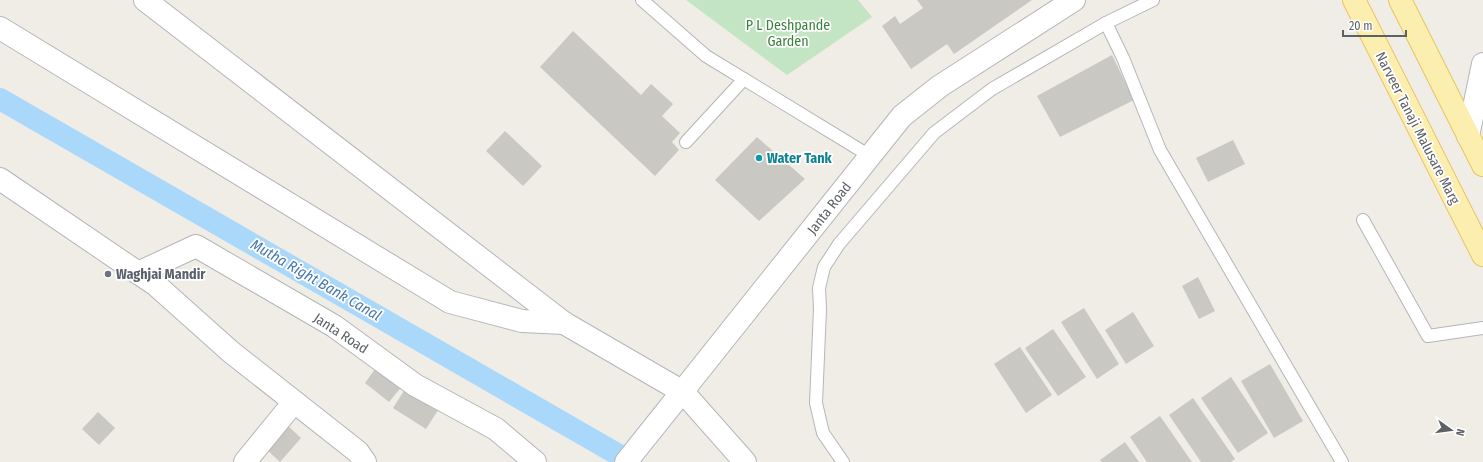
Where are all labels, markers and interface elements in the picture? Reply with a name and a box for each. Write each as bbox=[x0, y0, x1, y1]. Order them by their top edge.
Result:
scale bar bbox=[1343, 12, 1406, 38]
park label: P L Deshpande Garden bbox=[746, 17, 830, 50]
text: 20 m bbox=[1349, 19, 1373, 33]
street label: Narveer Tanaji Malusare Marg bbox=[1372, 49, 1464, 208]
place label: Water Tank bbox=[767, 150, 833, 167]
marker: Water Tank bbox=[754, 153, 764, 163]
street label: Janta Road bbox=[804, 179, 855, 238]
water label: Mutha Right Bank Canal bbox=[248, 235, 384, 325]
place label: Waghjai Mandir bbox=[116, 266, 206, 283]
marker: Waghjai Mandir bbox=[103, 269, 113, 279]
street label: Janta Road bbox=[310, 309, 371, 357]
north arrow bbox=[1431, 410, 1471, 450]
text: N bbox=[1453, 428, 1467, 437]

